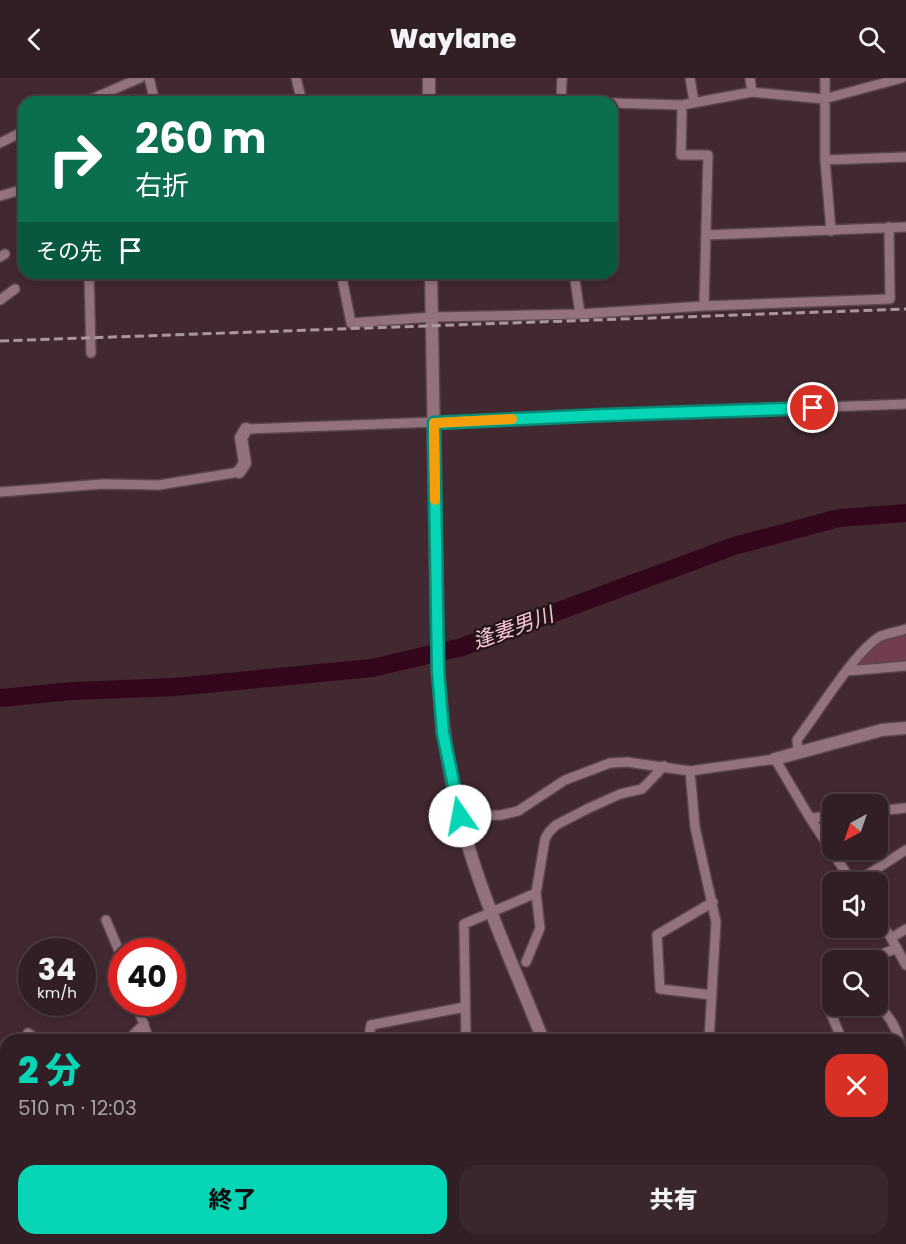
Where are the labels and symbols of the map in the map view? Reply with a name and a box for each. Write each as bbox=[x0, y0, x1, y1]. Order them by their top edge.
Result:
pin bbox=[787, 382, 838, 433]
water label: 逢妻男川 bbox=[468, 599, 559, 656]
position arrow bbox=[428, 784, 492, 848]
north arrow bbox=[822, 794, 888, 860]
speed limit sign: 40 bbox=[108, 938, 186, 1016]

